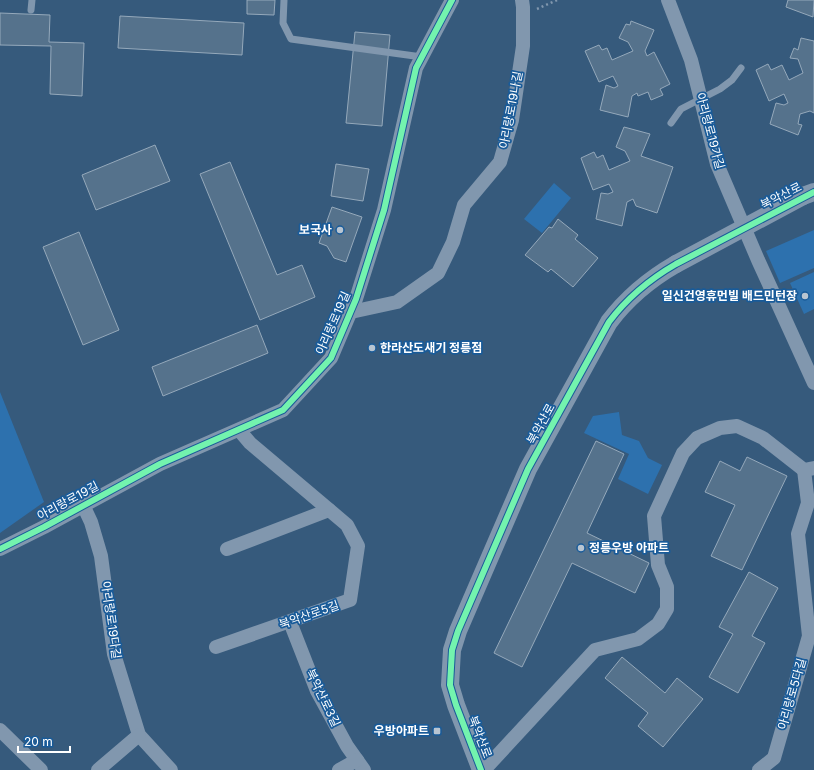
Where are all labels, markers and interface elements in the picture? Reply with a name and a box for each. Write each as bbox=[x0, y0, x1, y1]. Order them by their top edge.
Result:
street label: 아리랑로19나길 bbox=[496, 70, 525, 150]
street label: 아리랑로19가길 bbox=[693, 91, 728, 171]
street label: 북악산로 bbox=[758, 179, 804, 212]
place label: 보국사 bbox=[299, 222, 332, 237]
marker: 보국사 bbox=[335, 225, 345, 235]
place label: 일신건영휴먼빌 배드민턴장 bbox=[662, 288, 797, 303]
street label: 아리랑로19길 bbox=[312, 289, 353, 357]
marker: 일신건영휴먼빌 배드민턴장 bbox=[800, 291, 810, 301]
place label: 한라산도새기 정릉점 bbox=[380, 340, 482, 355]
marker: 한라산도새기 정릉점 bbox=[367, 343, 377, 353]
street label: 북악산로 bbox=[523, 401, 558, 447]
street label: 아리랑로19길 bbox=[34, 478, 101, 523]
place label: 정릉우방 아파트 bbox=[589, 540, 669, 555]
marker: 정릉우방 아파트 bbox=[576, 543, 586, 553]
street label: 아리랑로19다길 bbox=[99, 580, 124, 660]
street label: 북악산로5길 bbox=[277, 597, 341, 632]
street label: 아리랑로5다길 bbox=[774, 656, 809, 731]
street label: 북악산로3길 bbox=[303, 666, 344, 729]
street label: 북악산로 bbox=[466, 714, 495, 760]
place label: 우방아파트 bbox=[374, 723, 429, 738]
marker: 우방아파트 bbox=[432, 726, 442, 736]
scale bar bbox=[18, 728, 70, 754]
text: 20 m bbox=[24, 734, 53, 749]

